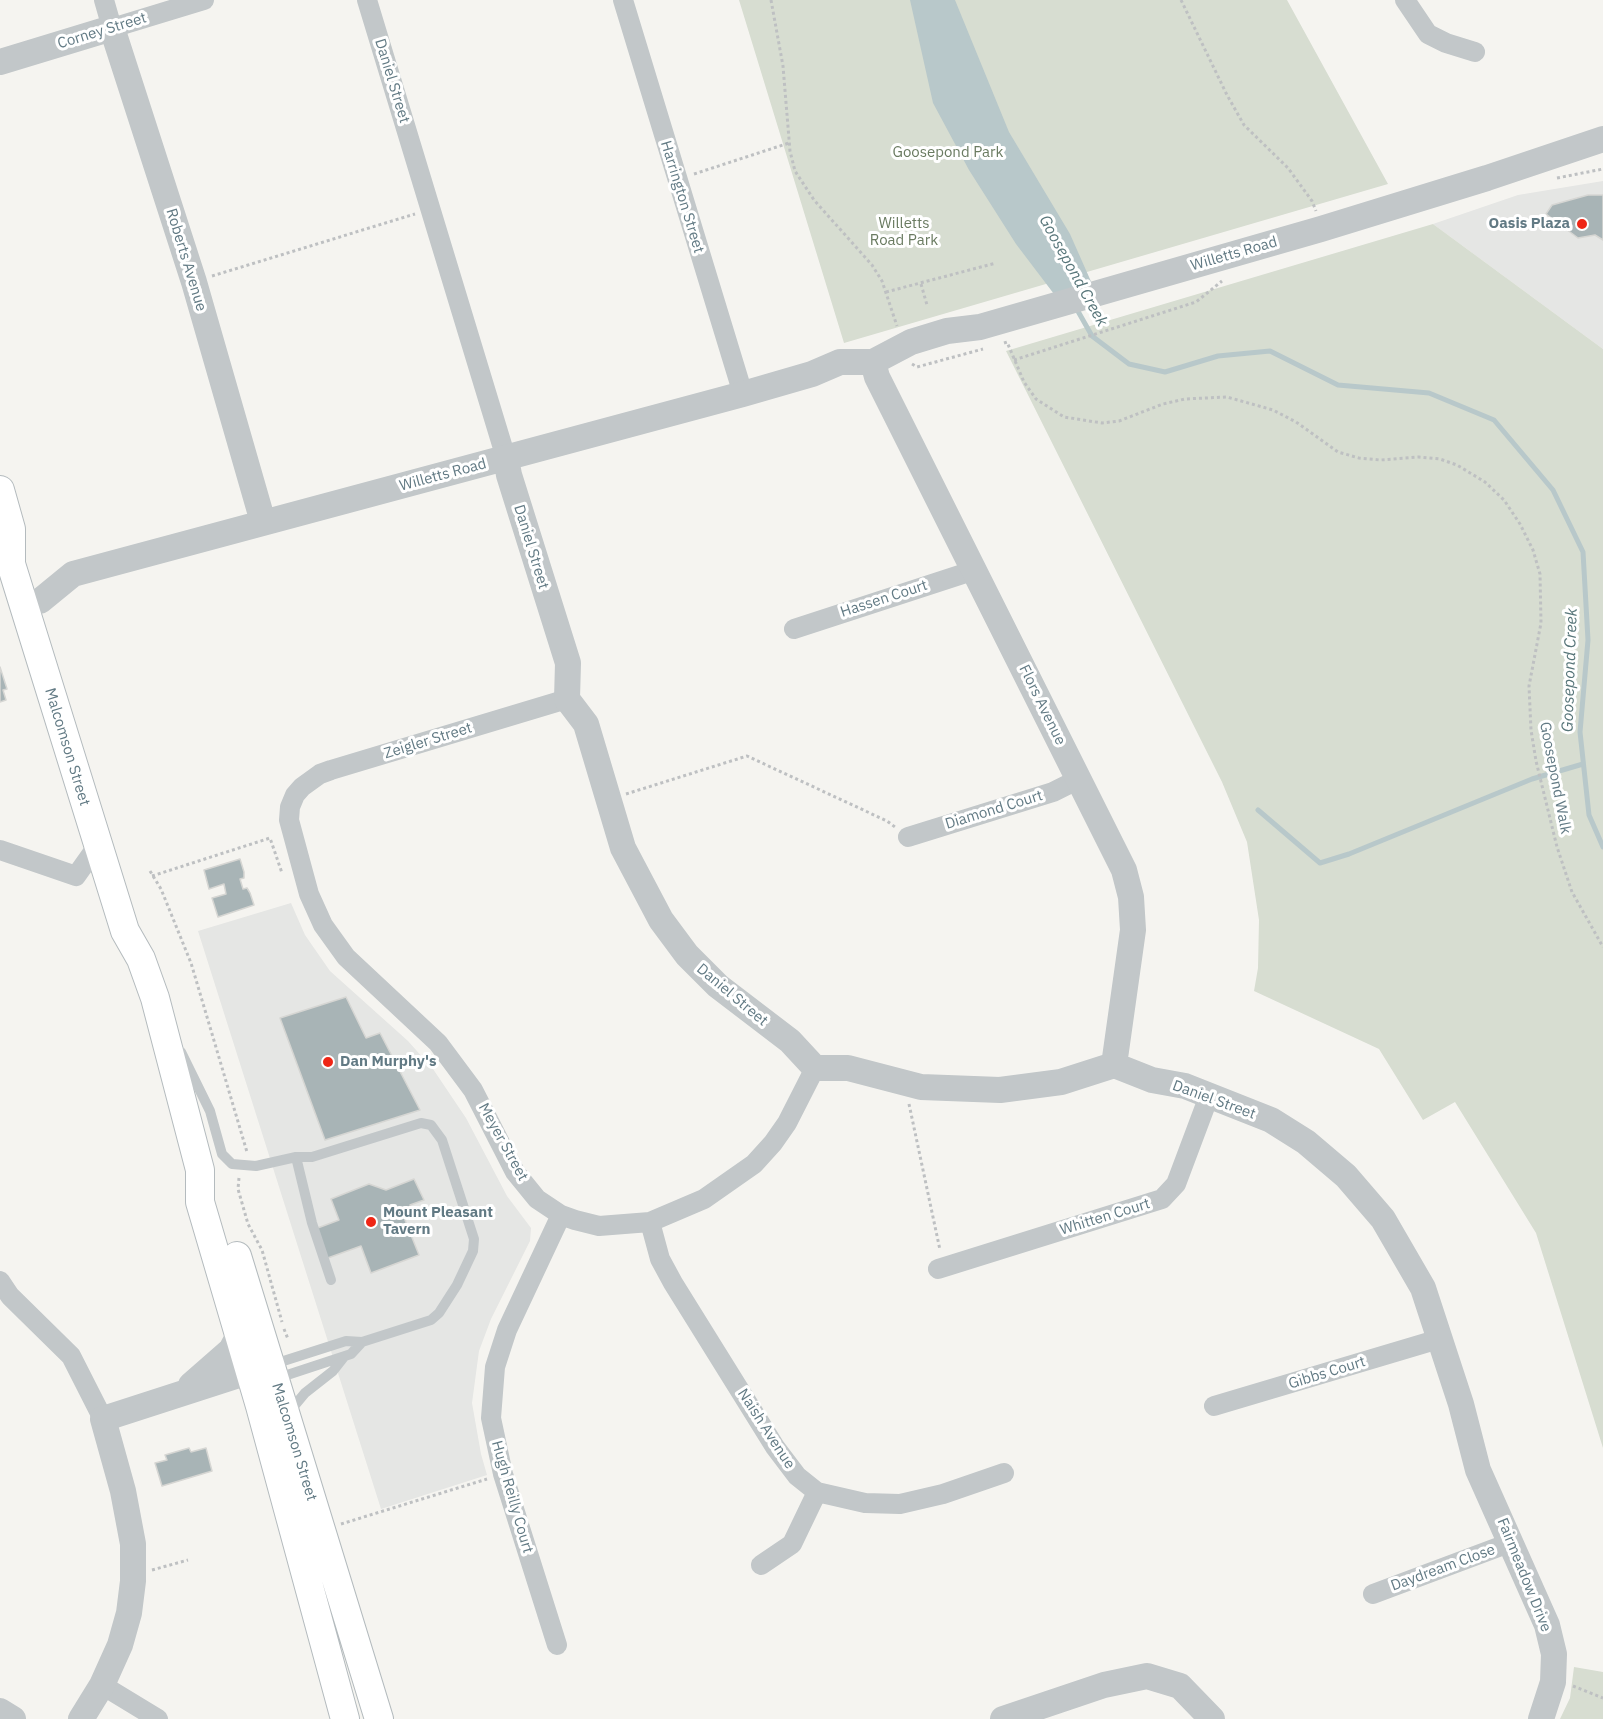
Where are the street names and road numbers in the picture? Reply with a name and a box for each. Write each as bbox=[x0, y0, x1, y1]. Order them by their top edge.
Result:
street label: Corney Street bbox=[55, 9, 149, 53]
street label: Daniel Street bbox=[371, 37, 413, 125]
street label: Harrington Street bbox=[656, 139, 708, 255]
street label: Roberts Avenue bbox=[162, 206, 210, 314]
street label: Willetts Road bbox=[1189, 233, 1279, 275]
street label: Willetts Road bbox=[398, 455, 488, 495]
street label: Daniel Street bbox=[510, 503, 552, 591]
street label: Hassen Court bbox=[838, 576, 930, 622]
street label: Flors Avenue bbox=[1015, 662, 1069, 748]
street label: Malcomson Street bbox=[41, 686, 93, 808]
street label: Zeigler Street bbox=[382, 719, 474, 763]
street label: Goosepond Walk bbox=[1535, 720, 1575, 836]
street label: Diamond Court bbox=[943, 787, 1045, 833]
street label: Daniel Street bbox=[693, 960, 771, 1030]
street label: Daniel Street bbox=[1170, 1077, 1258, 1123]
street label: Meyer Street bbox=[474, 1100, 532, 1184]
street label: Whitten Court bbox=[1058, 1195, 1152, 1239]
street label: Gibbs Court bbox=[1286, 1353, 1368, 1393]
street label: Malcomson Street bbox=[268, 1381, 320, 1503]
street label: Naish Avenue bbox=[733, 1386, 799, 1472]
street label: Hugh Reilly Court bbox=[487, 1439, 537, 1555]
street label: Fairmeadow Drive bbox=[1493, 1515, 1555, 1635]
street label: Daydream Close bbox=[1388, 1541, 1498, 1595]

